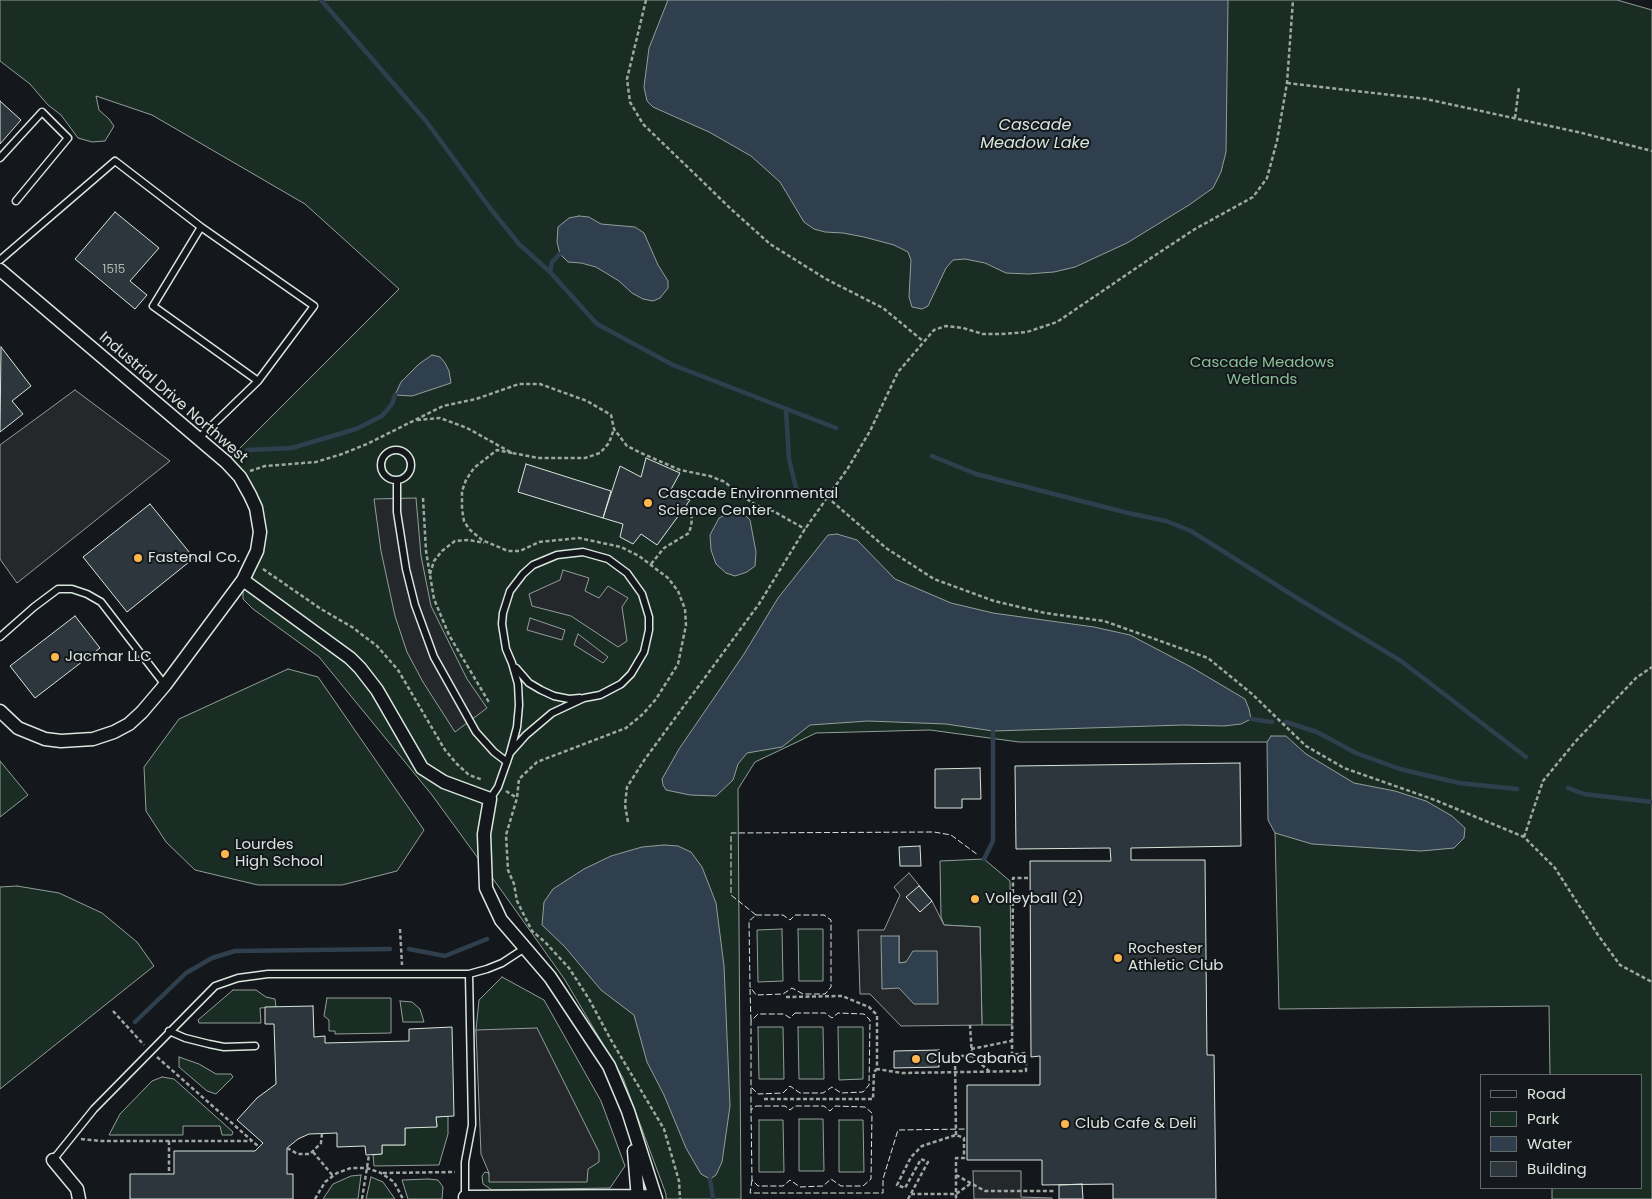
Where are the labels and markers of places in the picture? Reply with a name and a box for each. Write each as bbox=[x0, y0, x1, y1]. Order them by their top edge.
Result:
place label: Cascade Environmental Science Center bbox=[658, 485, 838, 520]
marker: Cascade Environmental Science Center bbox=[642, 497, 654, 509]
place label: Fastenal Co. bbox=[148, 549, 240, 567]
marker: Fastenal Co. bbox=[132, 552, 144, 564]
place label: Jacmar LLC bbox=[65, 648, 152, 666]
marker: Jacmar LLC bbox=[49, 651, 61, 663]
place label: Lourdes High School bbox=[235, 836, 323, 871]
marker: Lourdes High School bbox=[219, 848, 231, 860]
place label: Volleyball (2) bbox=[985, 890, 1084, 908]
marker: Volleyball (2) bbox=[969, 893, 981, 905]
place label: Rochester Athletic Club bbox=[1128, 940, 1223, 975]
marker: Rochester Athletic Club bbox=[1112, 952, 1124, 964]
place label: Club Cabana bbox=[926, 1050, 1027, 1068]
marker: Club Cabana bbox=[910, 1053, 922, 1065]
place label: Club Cafe & Deli bbox=[1075, 1115, 1196, 1133]
marker: Club Cafe & Deli bbox=[1059, 1118, 1071, 1130]

